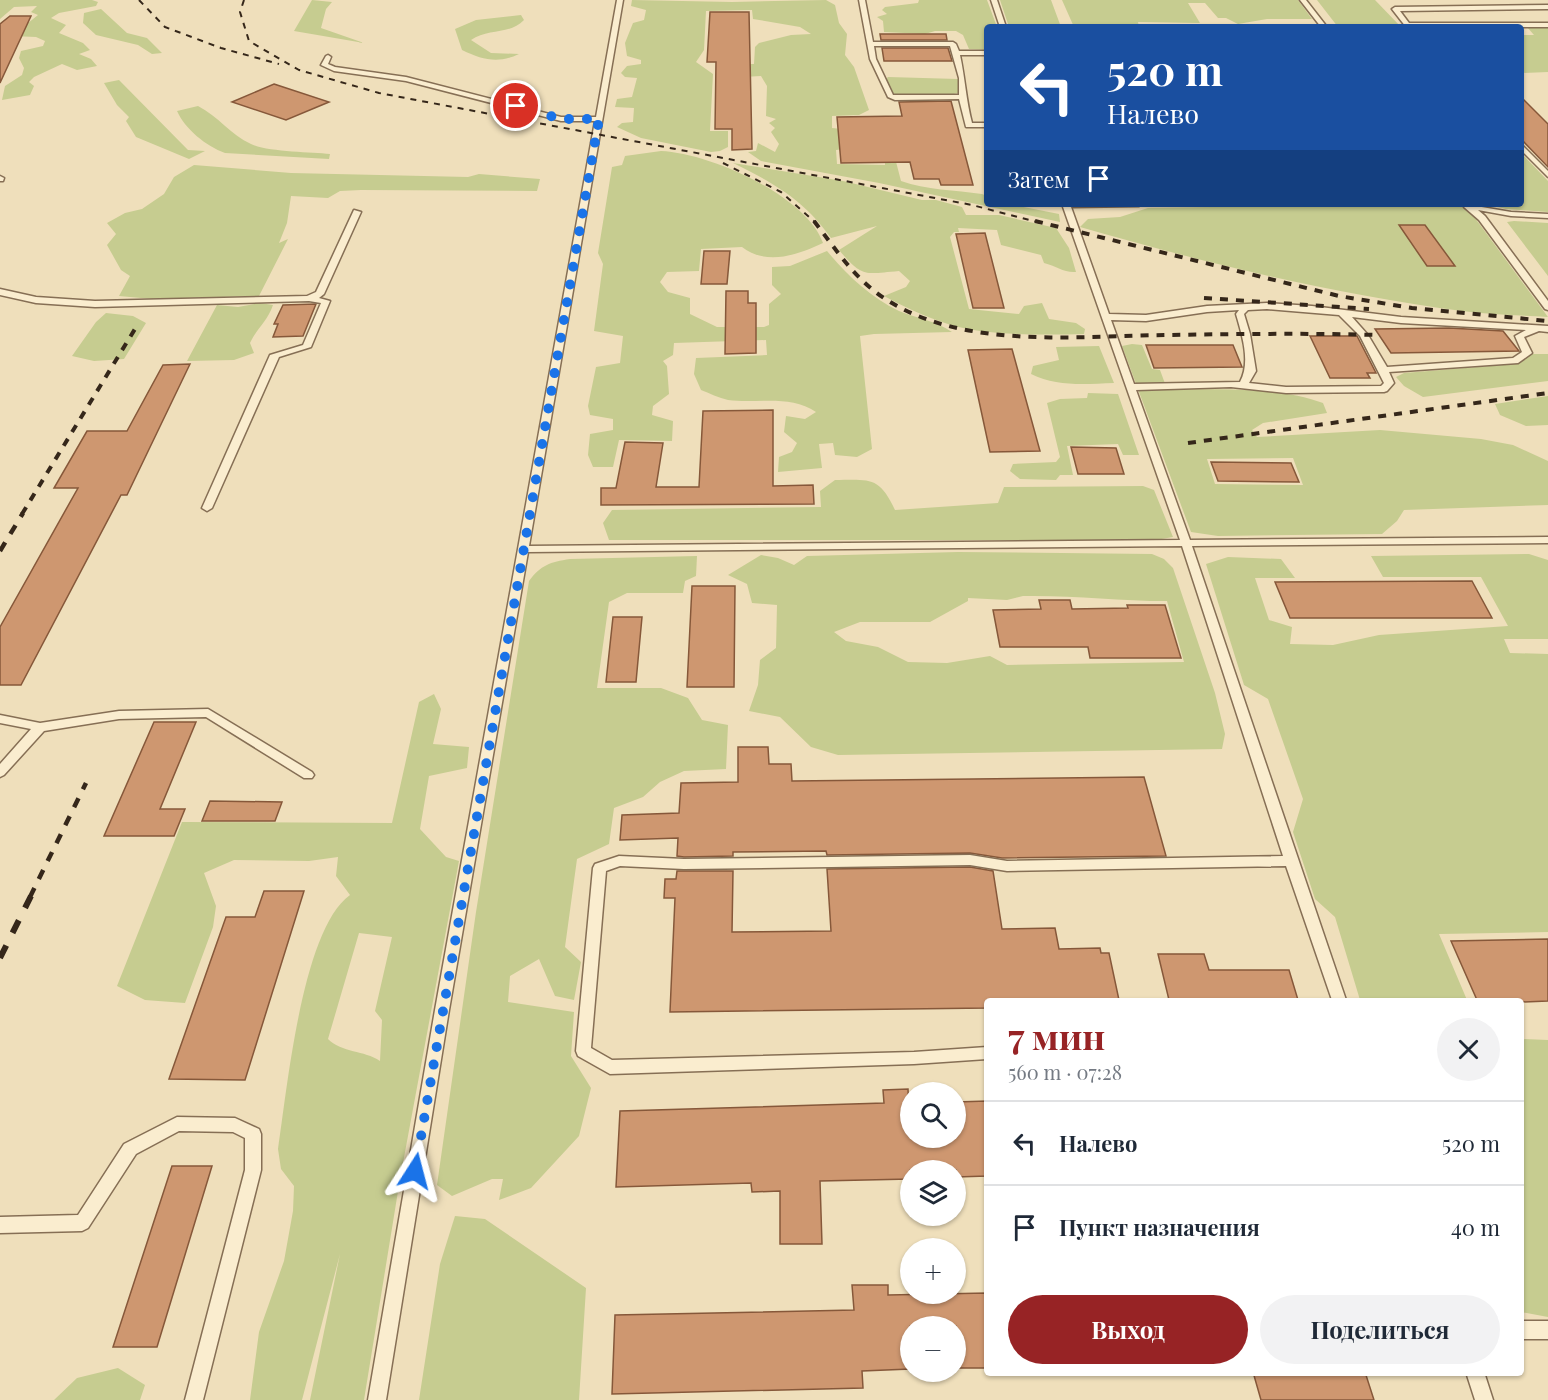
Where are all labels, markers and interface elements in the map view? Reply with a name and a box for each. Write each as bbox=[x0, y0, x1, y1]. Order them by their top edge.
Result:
text: 520 m bbox=[1107, 41, 1223, 97]
icon: left bbox=[1008, 48, 1086, 126]
pin bbox=[490, 80, 541, 131]
icon: arrive bbox=[499, 89, 532, 122]
text: Налево bbox=[1107, 95, 1199, 131]
icon: arrive bbox=[1082, 162, 1115, 195]
text: Затем bbox=[1008, 164, 1070, 194]
text: 7 мин bbox=[1008, 1011, 1105, 1059]
button: close bbox=[1437, 1018, 1500, 1081]
text: 560 m · 07:28 bbox=[1008, 1058, 1122, 1085]
map controls bbox=[900, 1082, 966, 1382]
button: search bbox=[900, 1082, 966, 1148]
icon: left bbox=[1008, 1127, 1041, 1160]
text: Налево bbox=[1059, 1128, 1137, 1158]
text: 520 m bbox=[1442, 1128, 1500, 1158]
position arrow bbox=[383, 1139, 447, 1203]
button: layers bbox=[900, 1160, 966, 1226]
icon: arrive bbox=[1008, 1211, 1041, 1244]
text: Пункт назначения bbox=[1059, 1212, 1260, 1242]
text: 40 m bbox=[1451, 1212, 1500, 1242]
button: + bbox=[900, 1238, 966, 1304]
button: Выход bbox=[1008, 1295, 1248, 1364]
button: Поделиться bbox=[1260, 1295, 1500, 1364]
button: − bbox=[900, 1316, 966, 1382]

